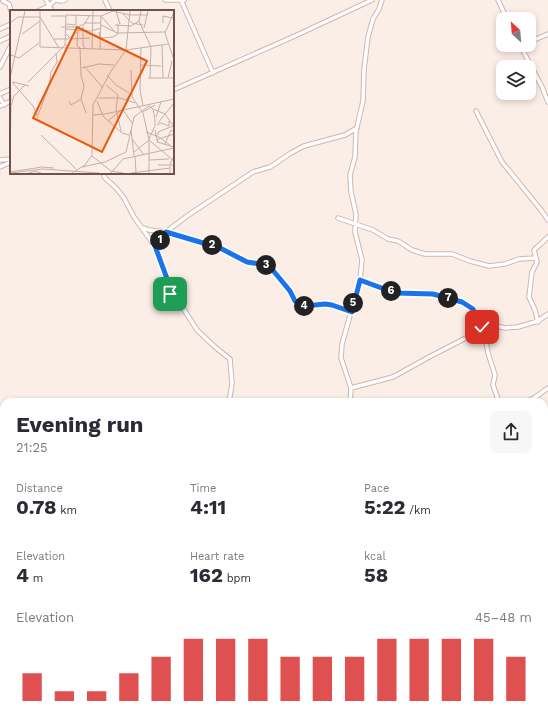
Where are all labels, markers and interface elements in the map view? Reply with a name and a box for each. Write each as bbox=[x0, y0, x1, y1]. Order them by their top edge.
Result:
inset map bbox=[10, 10, 174, 174]
north arrow bbox=[496, 12, 536, 52]
map controls bbox=[496, 12, 536, 100]
button: layers bbox=[496, 60, 536, 100]
pin: 1 bbox=[150, 230, 170, 250]
text: 1 bbox=[158, 233, 162, 246]
pin: 2 bbox=[202, 235, 222, 255]
text: 2 bbox=[209, 238, 215, 251]
pin: 3 bbox=[256, 255, 276, 275]
text: 3 bbox=[263, 258, 269, 271]
pin bbox=[153, 277, 187, 311]
pin: 6 bbox=[381, 281, 401, 301]
icon: arrive bbox=[159, 283, 181, 305]
text: 6 bbox=[388, 284, 394, 297]
pin: 7 bbox=[438, 288, 458, 308]
text: 7 bbox=[445, 291, 451, 304]
pin: 5 bbox=[343, 293, 363, 313]
pin: 4 bbox=[294, 296, 314, 316]
text: 5 bbox=[350, 296, 356, 309]
text: 4 bbox=[300, 299, 308, 312]
pin bbox=[465, 310, 499, 344]
icon: check bbox=[471, 316, 493, 338]
button: share bbox=[490, 411, 532, 453]
text: Evening run bbox=[16, 412, 144, 437]
text: 21:25 bbox=[16, 440, 48, 455]
text: Distance bbox=[16, 482, 63, 495]
text: Time bbox=[190, 482, 216, 495]
text: Pace bbox=[364, 482, 389, 495]
text: 0.78 bbox=[16, 495, 57, 519]
text: 4:11 bbox=[190, 495, 226, 519]
text: 5:22 bbox=[364, 495, 406, 519]
text: km bbox=[57, 504, 77, 517]
text: /km bbox=[406, 504, 431, 517]
text: Elevation bbox=[16, 550, 65, 563]
text: Heart rate bbox=[190, 550, 244, 563]
text: kcal bbox=[364, 550, 386, 563]
text: 4 bbox=[16, 563, 29, 587]
text: 162 bbox=[190, 563, 223, 587]
text: 58 bbox=[364, 563, 388, 587]
text: m bbox=[29, 572, 43, 585]
text: bpm bbox=[223, 572, 251, 585]
text: Elevation bbox=[16, 610, 74, 625]
text: 45–48 m bbox=[475, 610, 532, 625]

